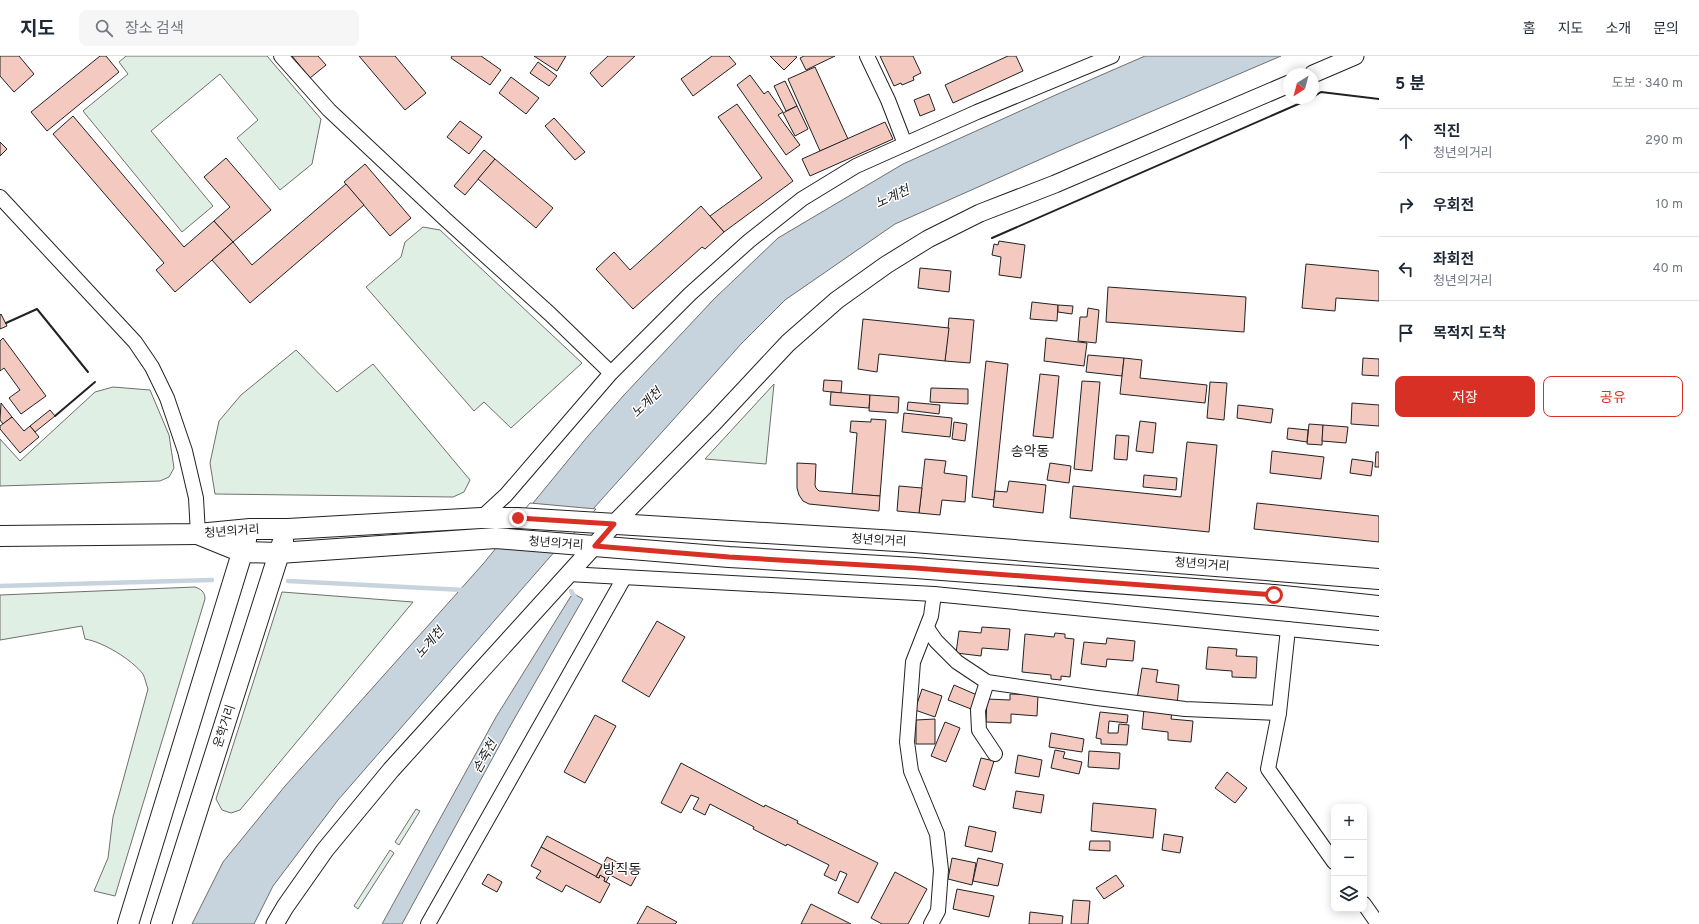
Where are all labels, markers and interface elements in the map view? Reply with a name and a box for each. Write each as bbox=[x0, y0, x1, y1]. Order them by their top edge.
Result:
search box bbox=[79, 10, 359, 46]
icon: search bbox=[93, 17, 115, 39]
text: 지도 bbox=[20, 18, 55, 42]
text: 장소 검색 bbox=[125, 20, 184, 39]
text: 홈 bbox=[1523, 21, 1536, 38]
text: 지도 bbox=[1558, 21, 1583, 38]
text: 소개 bbox=[1605, 21, 1631, 38]
text: 문의 bbox=[1653, 21, 1679, 38]
north arrow bbox=[1283, 68, 1319, 104]
text: 5 분 bbox=[1395, 74, 1425, 96]
text: 도보 · 340 m bbox=[1612, 76, 1683, 92]
text: 직진 bbox=[1433, 123, 1461, 142]
icon: ahead bbox=[1395, 130, 1417, 152]
text: 290 m bbox=[1645, 133, 1683, 149]
text: 청년의거리 bbox=[1433, 146, 1493, 162]
water label: 노계천 bbox=[873, 183, 913, 213]
icon: right bbox=[1395, 194, 1417, 216]
text: 우회전 bbox=[1433, 197, 1474, 216]
text: 10 m bbox=[1656, 197, 1683, 213]
text: 좌회전 bbox=[1433, 251, 1474, 270]
icon: left bbox=[1395, 258, 1417, 280]
text: 40 m bbox=[1653, 261, 1683, 277]
text: 청년의거리 bbox=[1433, 274, 1493, 290]
icon: arrive bbox=[1395, 322, 1417, 344]
text: 목적지 도착 bbox=[1433, 325, 1506, 344]
button: 저장 bbox=[1395, 376, 1535, 417]
button: 공유 bbox=[1543, 376, 1683, 417]
water label: 노계천 bbox=[629, 385, 667, 422]
district label: 송악동 bbox=[1011, 444, 1049, 461]
route end bbox=[509, 509, 527, 527]
street label: 청년의거리 bbox=[204, 522, 260, 542]
street label: 청년의거리 bbox=[851, 532, 907, 550]
street label: 청년의거리 bbox=[528, 534, 584, 554]
street label: 청년의거리 bbox=[1174, 555, 1230, 575]
route start bbox=[1265, 586, 1283, 604]
water label: 노계천 bbox=[413, 624, 449, 662]
street label: 운학거리 bbox=[211, 703, 239, 750]
water label: 손죽천 bbox=[470, 736, 502, 777]
map controls bbox=[1331, 804, 1367, 912]
button: + bbox=[1331, 804, 1367, 840]
button: − bbox=[1331, 840, 1367, 876]
district label: 방직동 bbox=[603, 862, 641, 879]
button: layers bbox=[1331, 876, 1367, 912]

